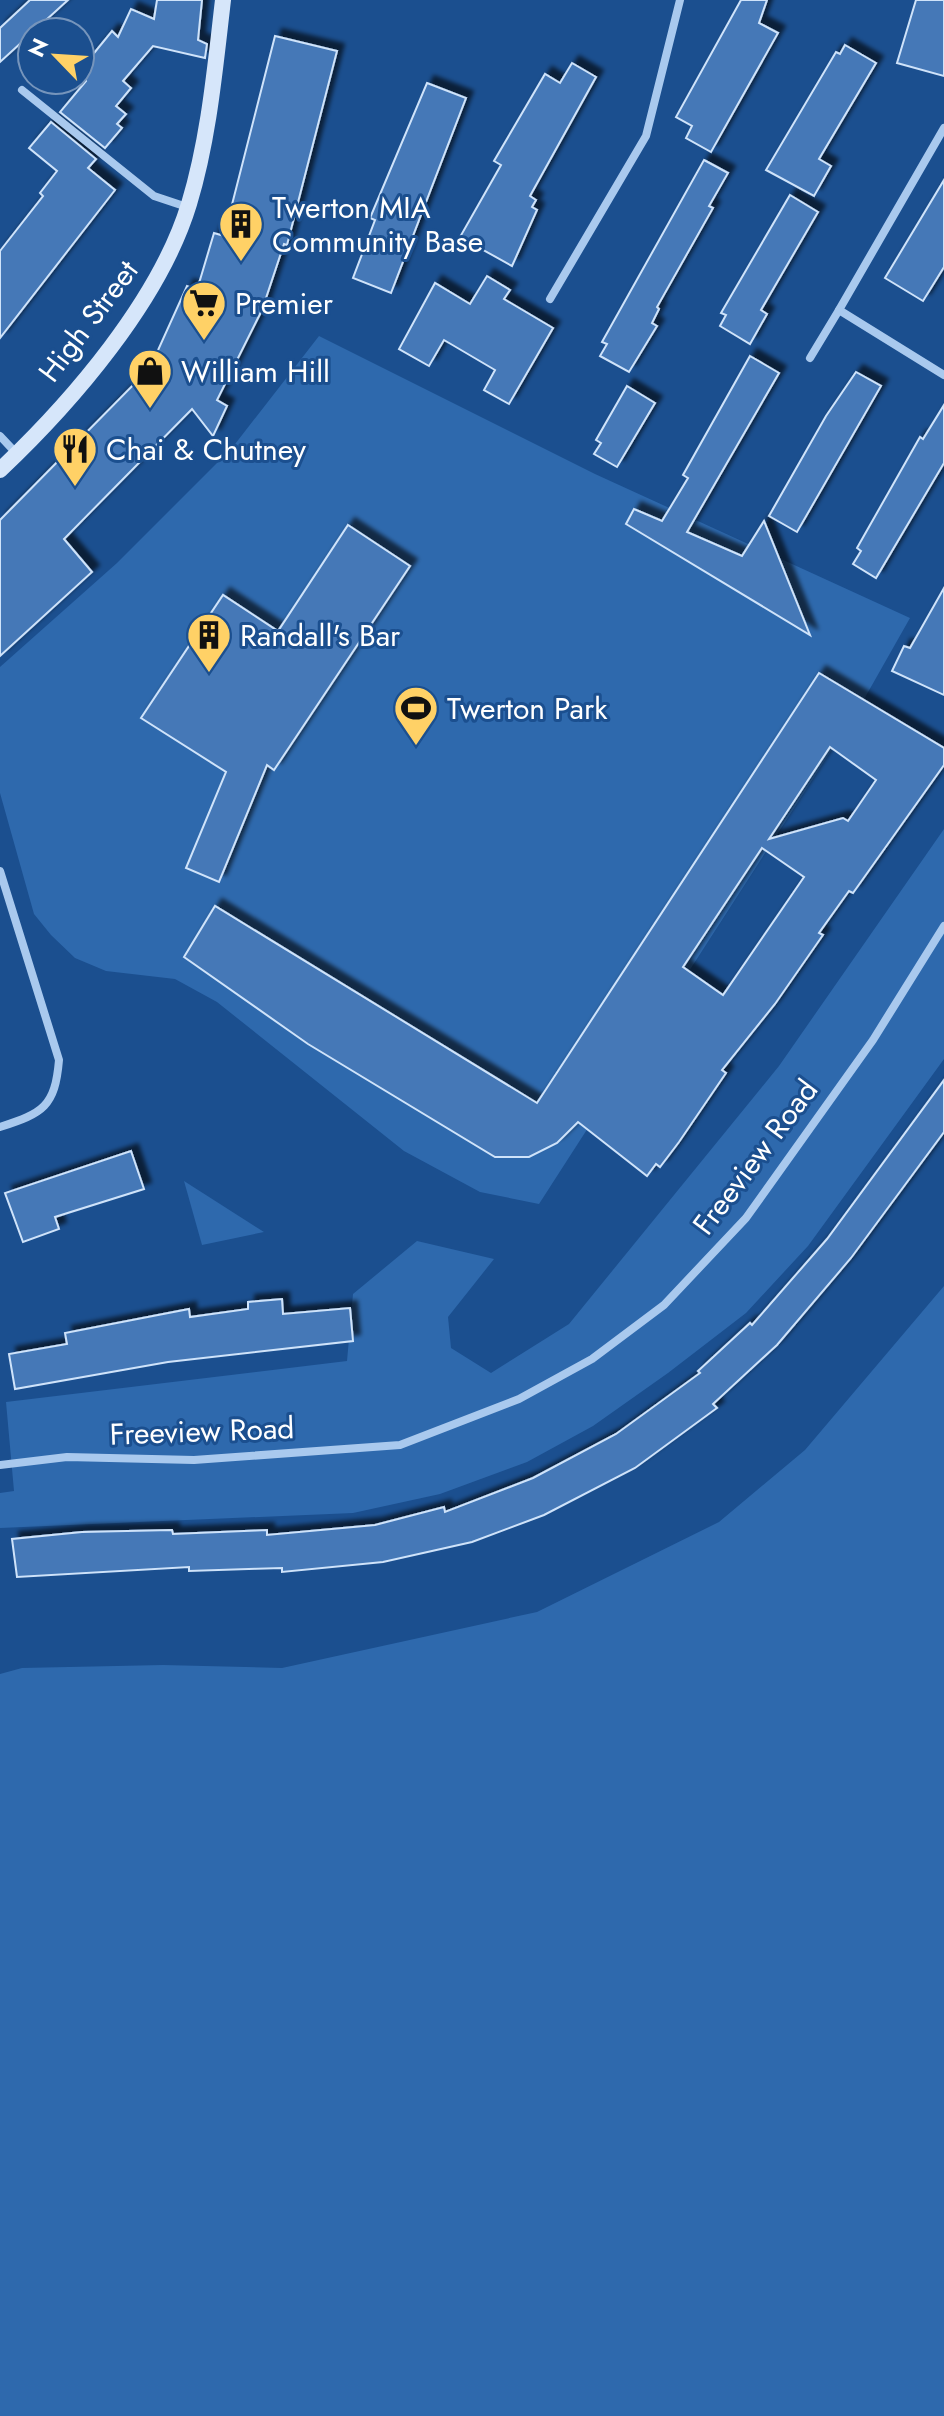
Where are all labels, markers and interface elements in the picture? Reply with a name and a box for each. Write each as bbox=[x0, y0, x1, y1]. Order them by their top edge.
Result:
north arrow bbox=[16, 16, 96, 96]
text: N bbox=[20, 33, 56, 62]
place label: Twerton MIA Community Base bbox=[272, 186, 483, 263]
building icon: Twerton MIA Community Base bbox=[217, 200, 265, 263]
street label: High Street bbox=[28, 250, 149, 391]
supermarket icon: Premier bbox=[180, 279, 228, 342]
place label: Premier bbox=[235, 282, 334, 325]
shop icon: William Hill bbox=[126, 347, 174, 410]
place label: William Hill bbox=[181, 350, 330, 393]
restaurant icon: Chai & Chutney bbox=[51, 425, 99, 488]
place label: Chai & Chutney bbox=[106, 428, 307, 471]
building icon: Randall's Bar bbox=[185, 611, 233, 674]
place label: Randall's Bar bbox=[240, 614, 401, 657]
sports icon: Twerton Park bbox=[392, 684, 440, 747]
place label: Twerton Park bbox=[447, 687, 608, 730]
street label: Freeview Road bbox=[682, 1070, 828, 1244]
street label: Freeview Road bbox=[109, 1406, 295, 1456]

